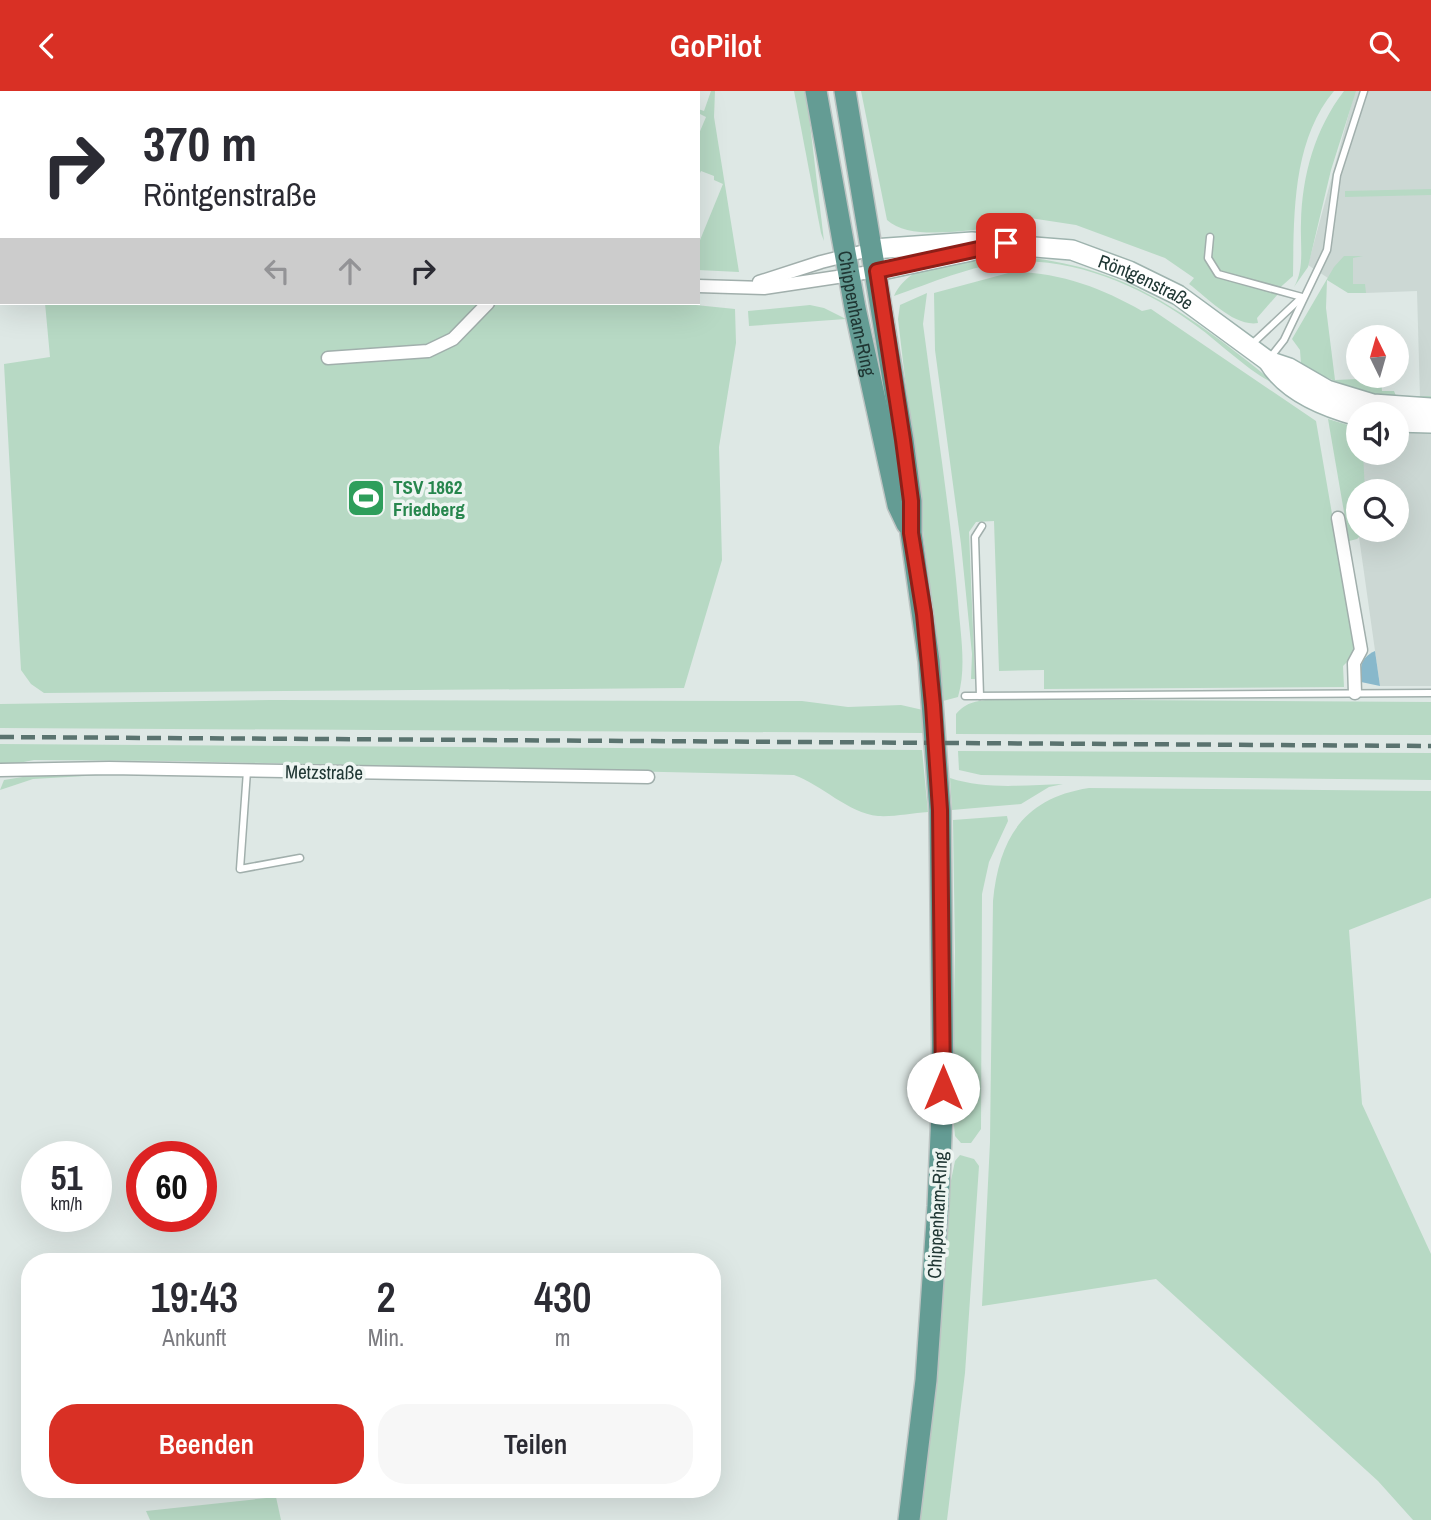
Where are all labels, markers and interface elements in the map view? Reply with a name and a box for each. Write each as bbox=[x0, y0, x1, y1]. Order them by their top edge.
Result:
text: GoPilot bbox=[670, 24, 761, 67]
icon: back bbox=[28, 27, 66, 65]
icon: search bbox=[1365, 27, 1403, 65]
text: 370 m bbox=[143, 110, 257, 176]
icon: right bbox=[28, 119, 119, 210]
text: Röntgenstraße bbox=[143, 173, 317, 216]
pin bbox=[976, 213, 1036, 273]
icon: arrive bbox=[987, 224, 1025, 262]
street label: Chippenham-Ring bbox=[832, 248, 883, 379]
street label: Röntgenstraße bbox=[1095, 248, 1199, 315]
icon: left bbox=[258, 252, 296, 290]
icon: ahead bbox=[331, 252, 369, 290]
icon: right bbox=[404, 252, 442, 290]
north arrow bbox=[1346, 325, 1409, 389]
map controls bbox=[1346, 325, 1409, 542]
button: sound bbox=[1346, 402, 1409, 465]
place label: TSV 1862 Friedberg bbox=[393, 474, 465, 522]
sports icon: TSV 1862 Friedberg bbox=[345, 477, 387, 519]
button: search bbox=[1346, 479, 1409, 542]
street label: Metzstraße bbox=[285, 758, 363, 786]
position arrow bbox=[906, 1051, 980, 1125]
speed limit sign: 60 bbox=[126, 1141, 217, 1232]
street label: Chippenham-Ring bbox=[921, 1150, 953, 1279]
text: 51 bbox=[51, 1154, 82, 1201]
text: km/h bbox=[51, 1191, 83, 1216]
text: 19:43 bbox=[151, 1269, 238, 1325]
text: 2 bbox=[376, 1269, 396, 1325]
text: 430 bbox=[534, 1269, 591, 1325]
text: Ankunft bbox=[162, 1322, 226, 1353]
text: Min. bbox=[368, 1322, 404, 1353]
text: m bbox=[555, 1322, 571, 1353]
button: Beenden bbox=[49, 1404, 364, 1484]
button: Teilen bbox=[378, 1404, 693, 1484]

